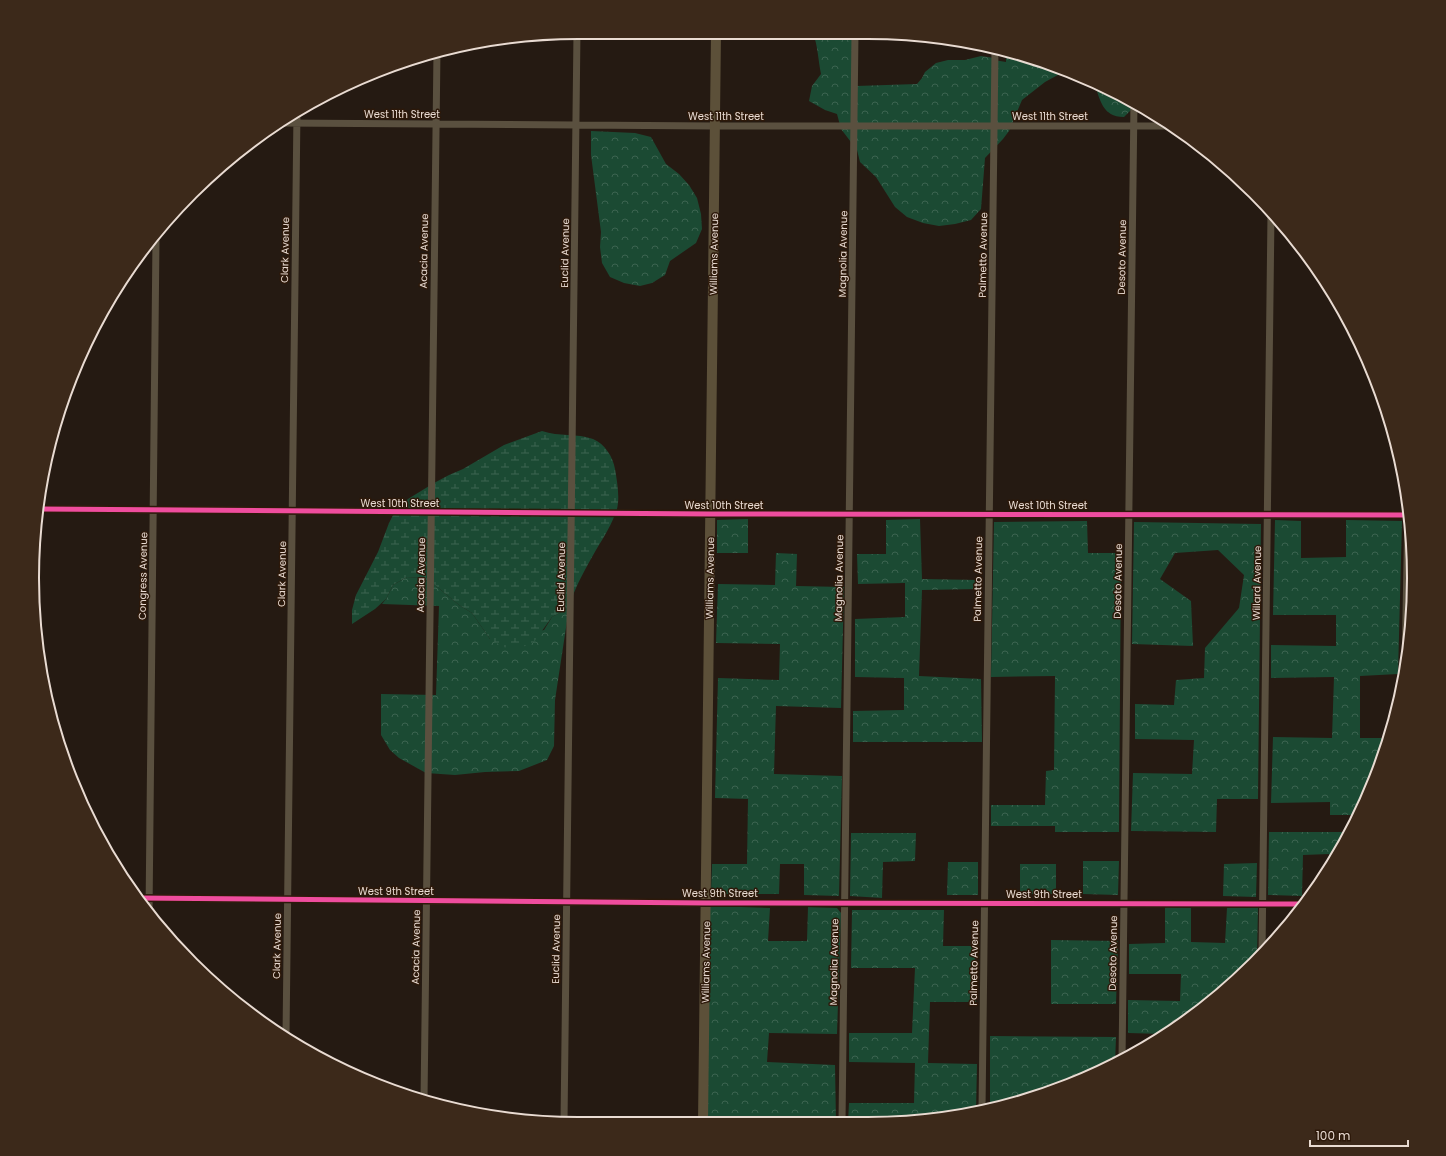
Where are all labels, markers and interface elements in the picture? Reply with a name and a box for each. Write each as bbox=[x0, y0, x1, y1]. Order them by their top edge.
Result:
street label: West 11th Street bbox=[364, 107, 440, 122]
street label: West 11th Street bbox=[688, 109, 764, 124]
street label: West 11th Street bbox=[1012, 109, 1088, 124]
street label: Magnolia Avenue bbox=[835, 210, 851, 298]
street label: Palmetto Avenue bbox=[975, 212, 991, 298]
street label: Acacia Avenue bbox=[416, 213, 432, 289]
street label: Williams Avenue bbox=[706, 213, 722, 295]
street label: Clark Avenue bbox=[277, 217, 293, 283]
street label: Euclid Avenue bbox=[557, 218, 573, 288]
street label: Desoto Avenue bbox=[1114, 219, 1130, 295]
street label: West 10th Street bbox=[361, 496, 440, 511]
street label: West 10th Street bbox=[685, 498, 764, 513]
street label: West 10th Street bbox=[1009, 498, 1088, 513]
street label: Congress Avenue bbox=[135, 532, 151, 620]
street label: Magnolia Avenue bbox=[831, 534, 847, 622]
street label: Palmetto Avenue bbox=[970, 536, 986, 622]
street label: Acacia Avenue bbox=[413, 537, 429, 613]
street label: Williams Avenue bbox=[702, 537, 718, 619]
street label: Clark Avenue bbox=[274, 541, 290, 607]
street label: Euclid Avenue bbox=[553, 542, 569, 612]
street label: Desoto Avenue bbox=[1110, 543, 1126, 619]
street label: Willard Avenue bbox=[1249, 546, 1265, 620]
street label: West 9th Street bbox=[358, 884, 434, 899]
street label: West 9th Street bbox=[682, 886, 758, 901]
street label: West 9th Street bbox=[1006, 887, 1082, 902]
street label: Acacia Avenue bbox=[408, 909, 424, 985]
street label: Clark Avenue bbox=[269, 913, 285, 979]
street label: Euclid Avenue bbox=[548, 914, 564, 984]
street label: Desoto Avenue bbox=[1105, 915, 1121, 991]
street label: Magnolia Avenue bbox=[826, 918, 842, 1006]
street label: Palmetto Avenue bbox=[966, 920, 982, 1006]
street label: Williams Avenue bbox=[698, 921, 714, 1003]
scale bar bbox=[1310, 1122, 1408, 1148]
text: 100 m bbox=[1316, 1127, 1350, 1144]

